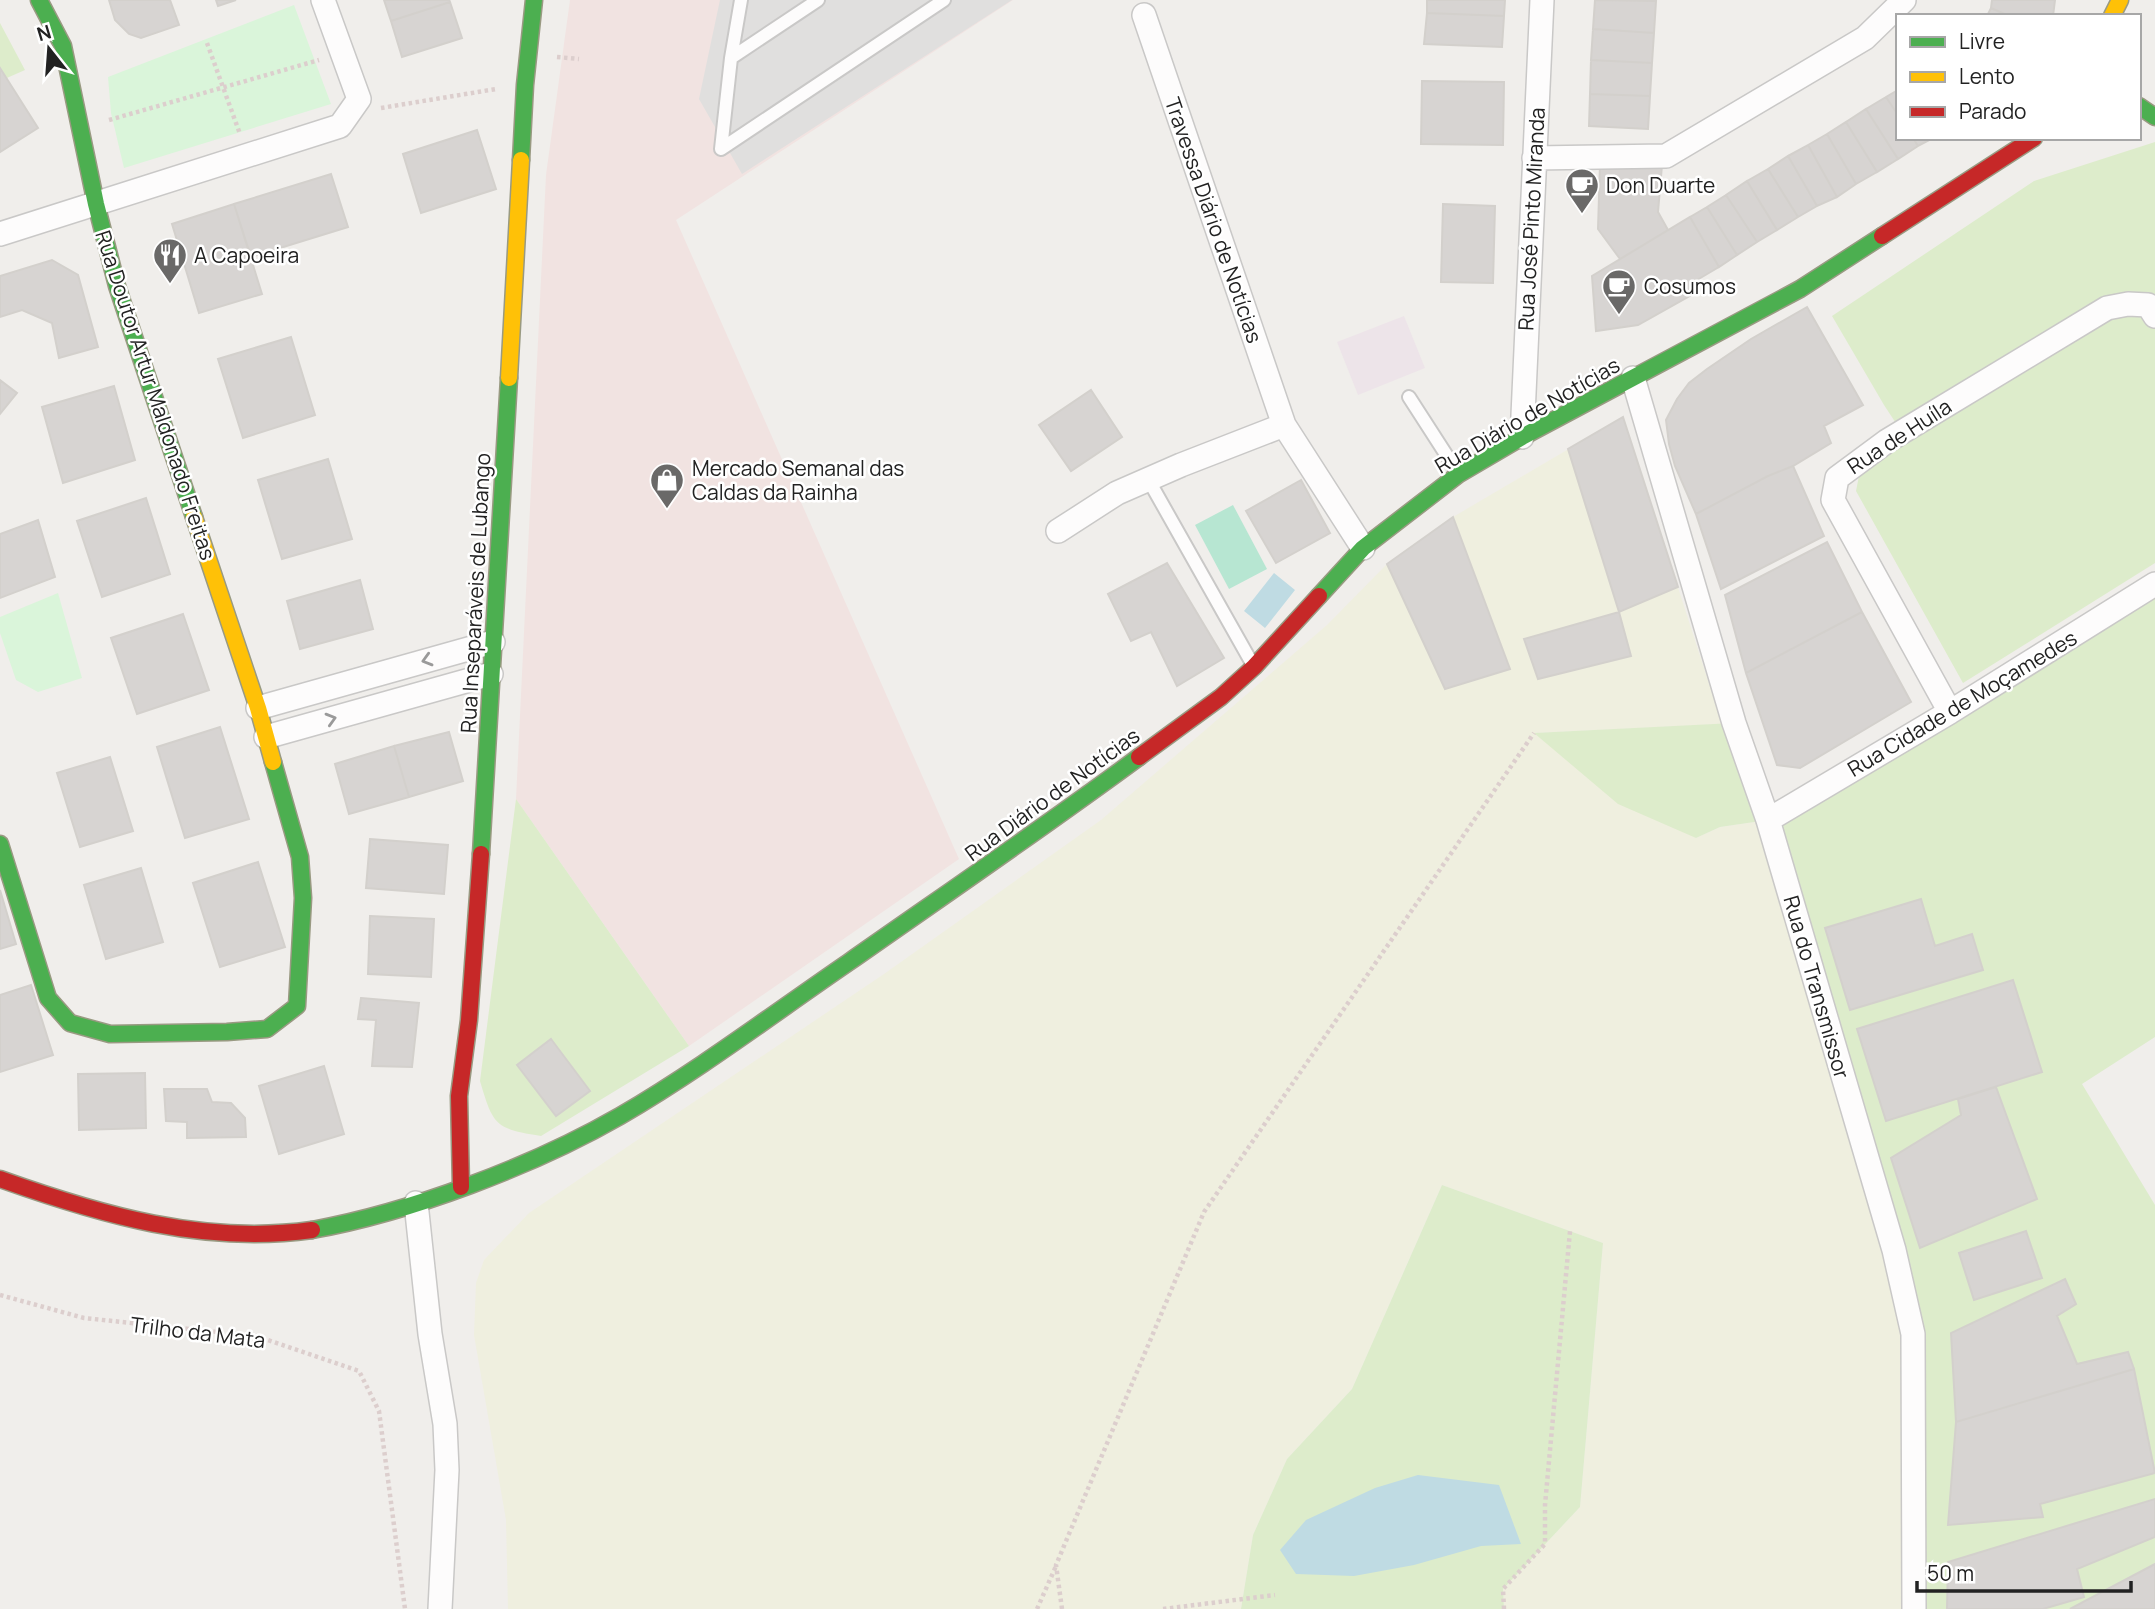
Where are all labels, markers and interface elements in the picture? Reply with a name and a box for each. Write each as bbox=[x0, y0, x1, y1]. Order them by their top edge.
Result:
north arrow bbox=[14, 14, 84, 84]
legend bbox=[1896, 14, 2141, 140]
text: N bbox=[34, 18, 54, 47]
text: Livre bbox=[1959, 27, 2005, 55]
text: Lento bbox=[1959, 62, 2015, 90]
street label: Travessa Diário de Notícias bbox=[1159, 93, 1269, 347]
text: Parado bbox=[1959, 97, 2027, 125]
street label: Rua José Pinto Miranda bbox=[1511, 107, 1551, 331]
cafe icon: Don Duarte bbox=[1563, 166, 1601, 215]
place label: Don Duarte bbox=[1606, 171, 1715, 199]
street label: Rua Doutor Artur Maldonado Freitas bbox=[89, 227, 223, 563]
restaurant icon: A Capoeira bbox=[151, 236, 189, 285]
place label: A Capoeira bbox=[194, 241, 299, 269]
cafe icon: Cosumos bbox=[1600, 267, 1638, 316]
place label: Cosumos bbox=[1644, 272, 1736, 300]
street label: Rua Diário de Notícias bbox=[1429, 351, 1625, 479]
street label: Rua de Huíla bbox=[1842, 392, 1956, 480]
street label: Rua Inseparáveis de Lubango bbox=[454, 452, 496, 734]
place label: Mercado Semanal das Caldas da Rainha bbox=[692, 454, 904, 506]
shop icon: Mercado Semanal das Caldas da Rainha bbox=[648, 461, 686, 510]
street label: Rua Cidade de Moçamedes bbox=[1842, 623, 2082, 783]
one-way arrow bbox=[421, 652, 433, 666]
one-way arrow bbox=[325, 712, 337, 727]
street label: Rua Diário de Notícias bbox=[959, 721, 1145, 867]
street label: Rua do Transmissor bbox=[1777, 892, 1857, 1082]
street label: Trilho da Mata bbox=[129, 1310, 267, 1354]
scale bar bbox=[1917, 1550, 2130, 1594]
text: 50 m bbox=[1927, 1559, 1974, 1587]

